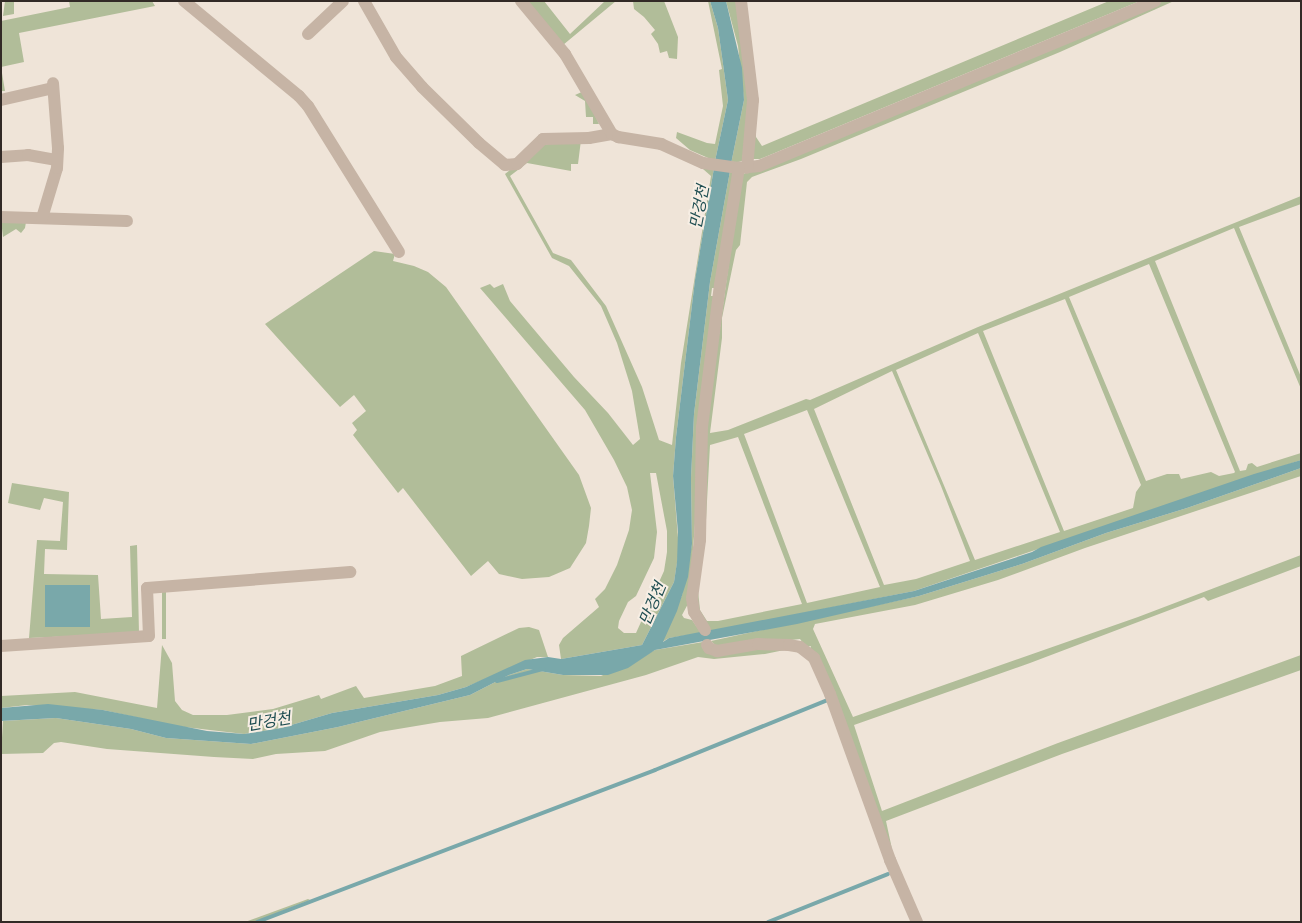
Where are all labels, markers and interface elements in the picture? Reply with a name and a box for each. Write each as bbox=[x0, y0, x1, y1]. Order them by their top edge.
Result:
water label: 만겅천 bbox=[686, 183, 714, 231]
water label: 만겅천 bbox=[636, 580, 670, 628]
water label: 만겅천 bbox=[246, 709, 292, 735]

